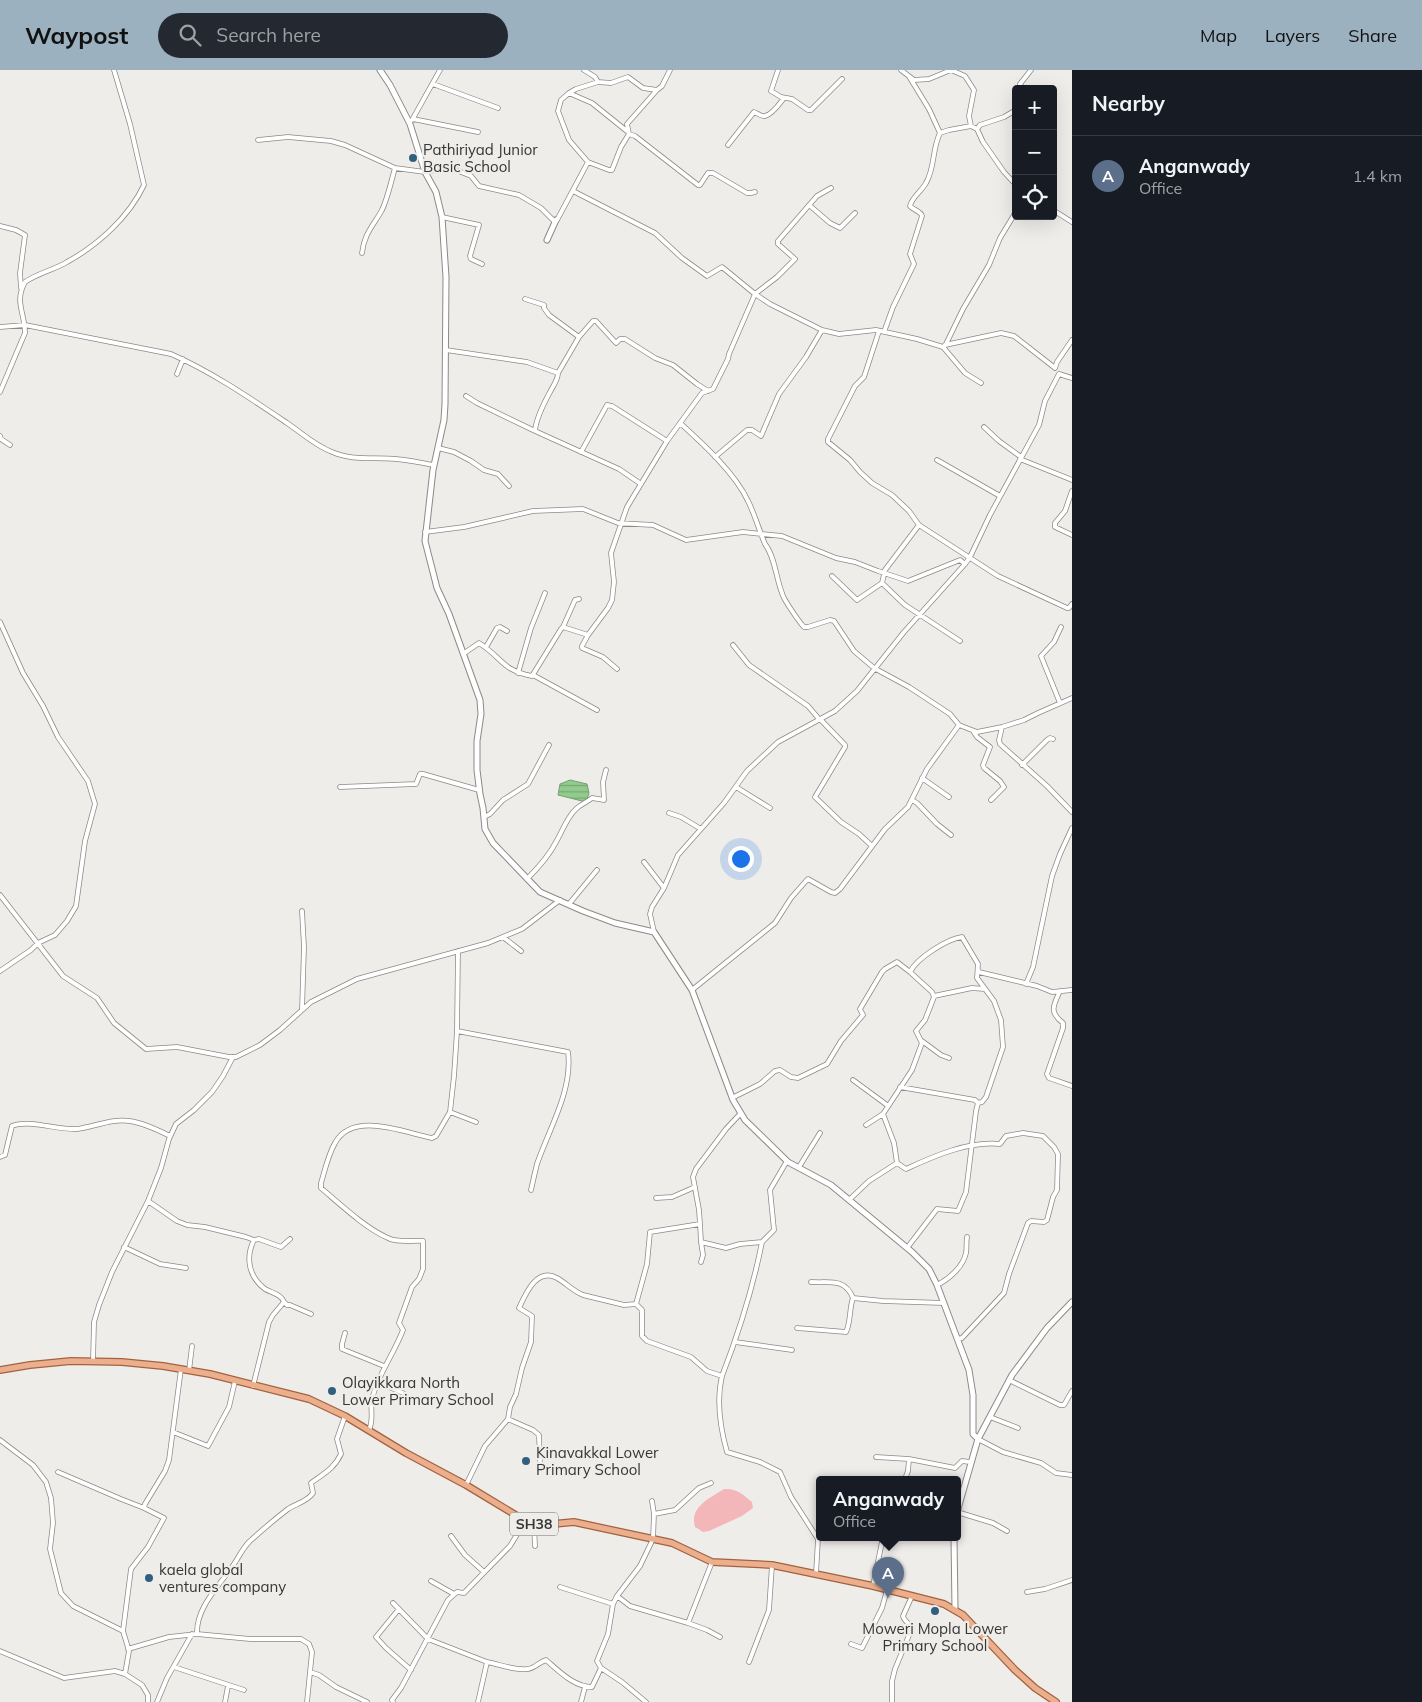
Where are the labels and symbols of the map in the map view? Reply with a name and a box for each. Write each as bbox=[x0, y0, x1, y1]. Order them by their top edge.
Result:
place label: Pathiriyad Junior Basic School bbox=[423, 140, 538, 176]
marker: Pathiriyad Junior Basic School bbox=[407, 152, 419, 164]
your location bbox=[728, 846, 754, 872]
place label: Olayikkara North Lower Primary School bbox=[342, 1373, 494, 1409]
marker: Olayikkara North Lower Primary School bbox=[326, 1385, 338, 1397]
place label: Kinavakkal Lower Primary School bbox=[536, 1443, 659, 1479]
marker: Kinavakkal Lower Primary School bbox=[520, 1455, 532, 1467]
road number: SH38 bbox=[510, 1512, 558, 1536]
pin: A bbox=[872, 1557, 904, 1598]
place label: kaela global ventures company bbox=[159, 1560, 286, 1596]
marker: kaela global ventures company bbox=[143, 1572, 155, 1584]
marker: Moweri Mopla Lower Primary School bbox=[929, 1605, 941, 1617]
place label: Moweri Mopla Lower Primary School bbox=[862, 1619, 1008, 1655]

